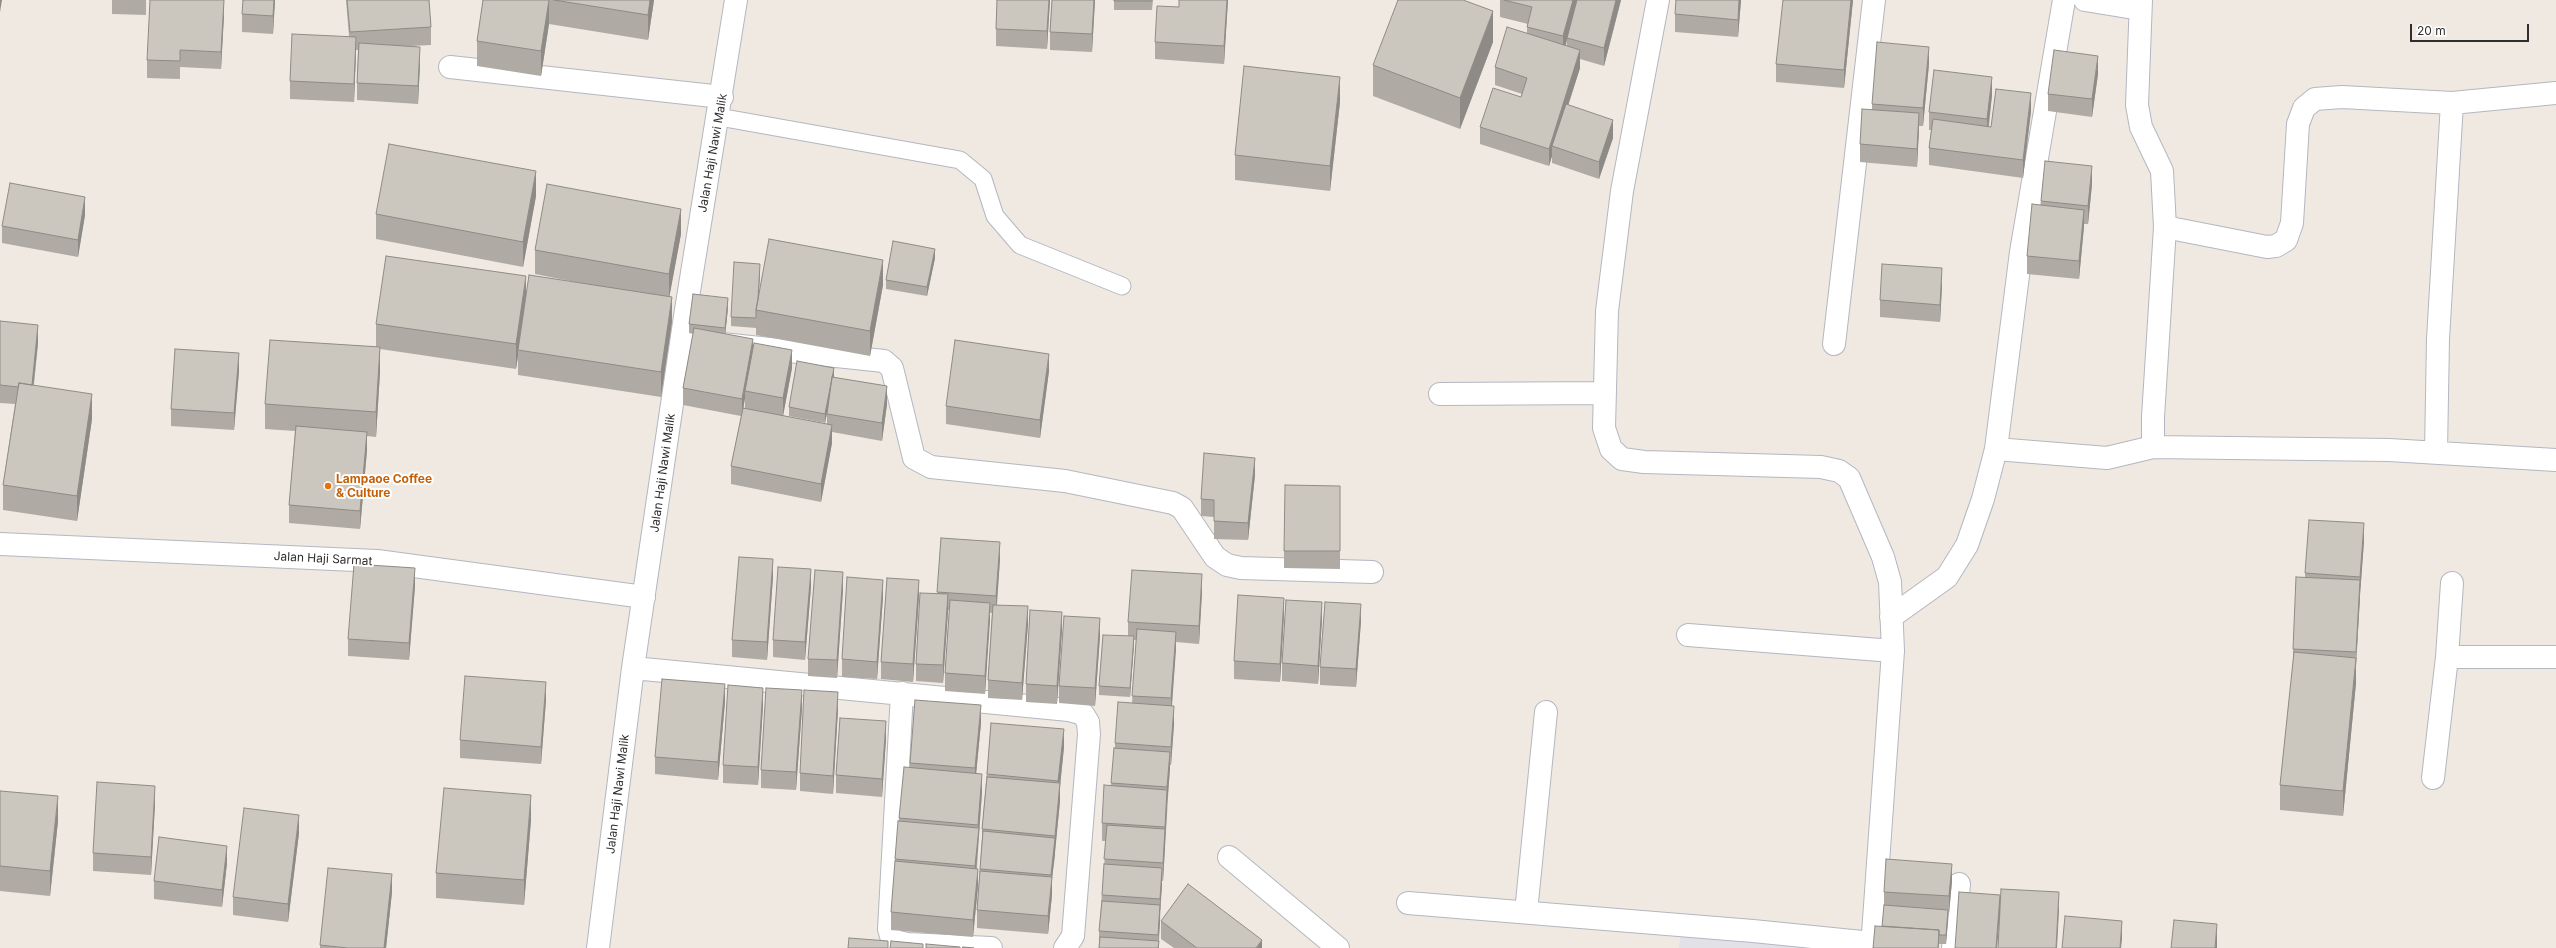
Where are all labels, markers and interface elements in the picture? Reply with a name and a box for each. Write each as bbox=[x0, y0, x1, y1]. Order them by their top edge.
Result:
scale bar bbox=[2412, 16, 2531, 42]
text: 20 m bbox=[2417, 23, 2446, 38]
street label: Jalan Haji Nawi Malik bbox=[695, 92, 731, 214]
street label: Jalan Haji Nawi Malik bbox=[647, 412, 679, 534]
place label: Lampaoe Coffee & Culture bbox=[336, 472, 432, 500]
marker: Lampaoe Coffee & Culture bbox=[323, 481, 333, 491]
street label: Jalan Haji Sarmat bbox=[273, 549, 373, 569]
street label: Jalan Haji Nawi Malik bbox=[604, 733, 632, 855]

